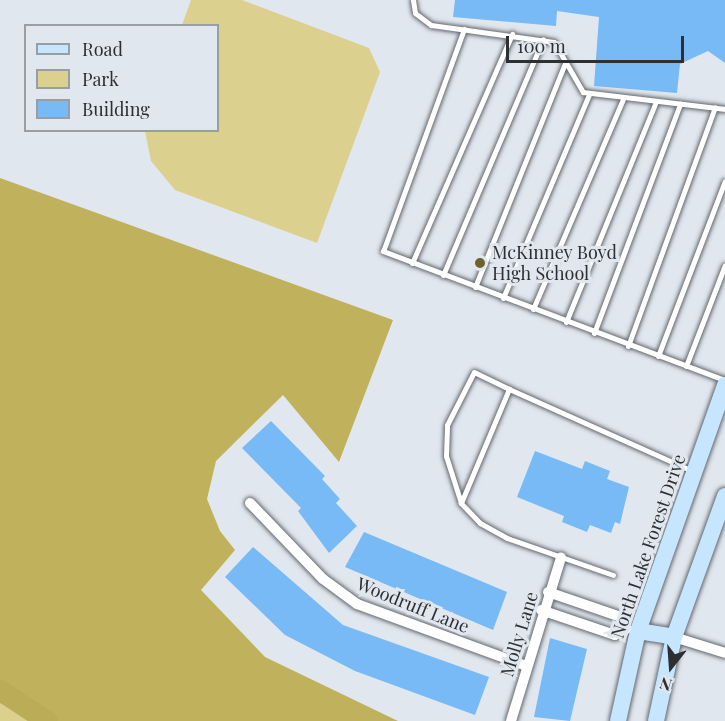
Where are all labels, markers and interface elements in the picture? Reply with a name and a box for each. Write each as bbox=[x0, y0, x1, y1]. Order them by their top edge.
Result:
legend bbox=[24, 24, 219, 132]
scale bar bbox=[509, 24, 688, 62]
text: 100 m bbox=[517, 34, 566, 58]
text: Road bbox=[82, 37, 123, 61]
text: Park bbox=[82, 67, 119, 91]
text: Building bbox=[82, 97, 150, 121]
place label: McKinney Boyd High School bbox=[492, 242, 617, 284]
marker: McKinney Boyd High School bbox=[473, 256, 487, 270]
street label: North Lake Forest Drive bbox=[606, 451, 690, 641]
street label: Woodruff Lane bbox=[354, 573, 472, 637]
street label: Molly Lane bbox=[496, 589, 542, 679]
north arrow bbox=[641, 637, 701, 697]
text: N bbox=[657, 673, 674, 696]

